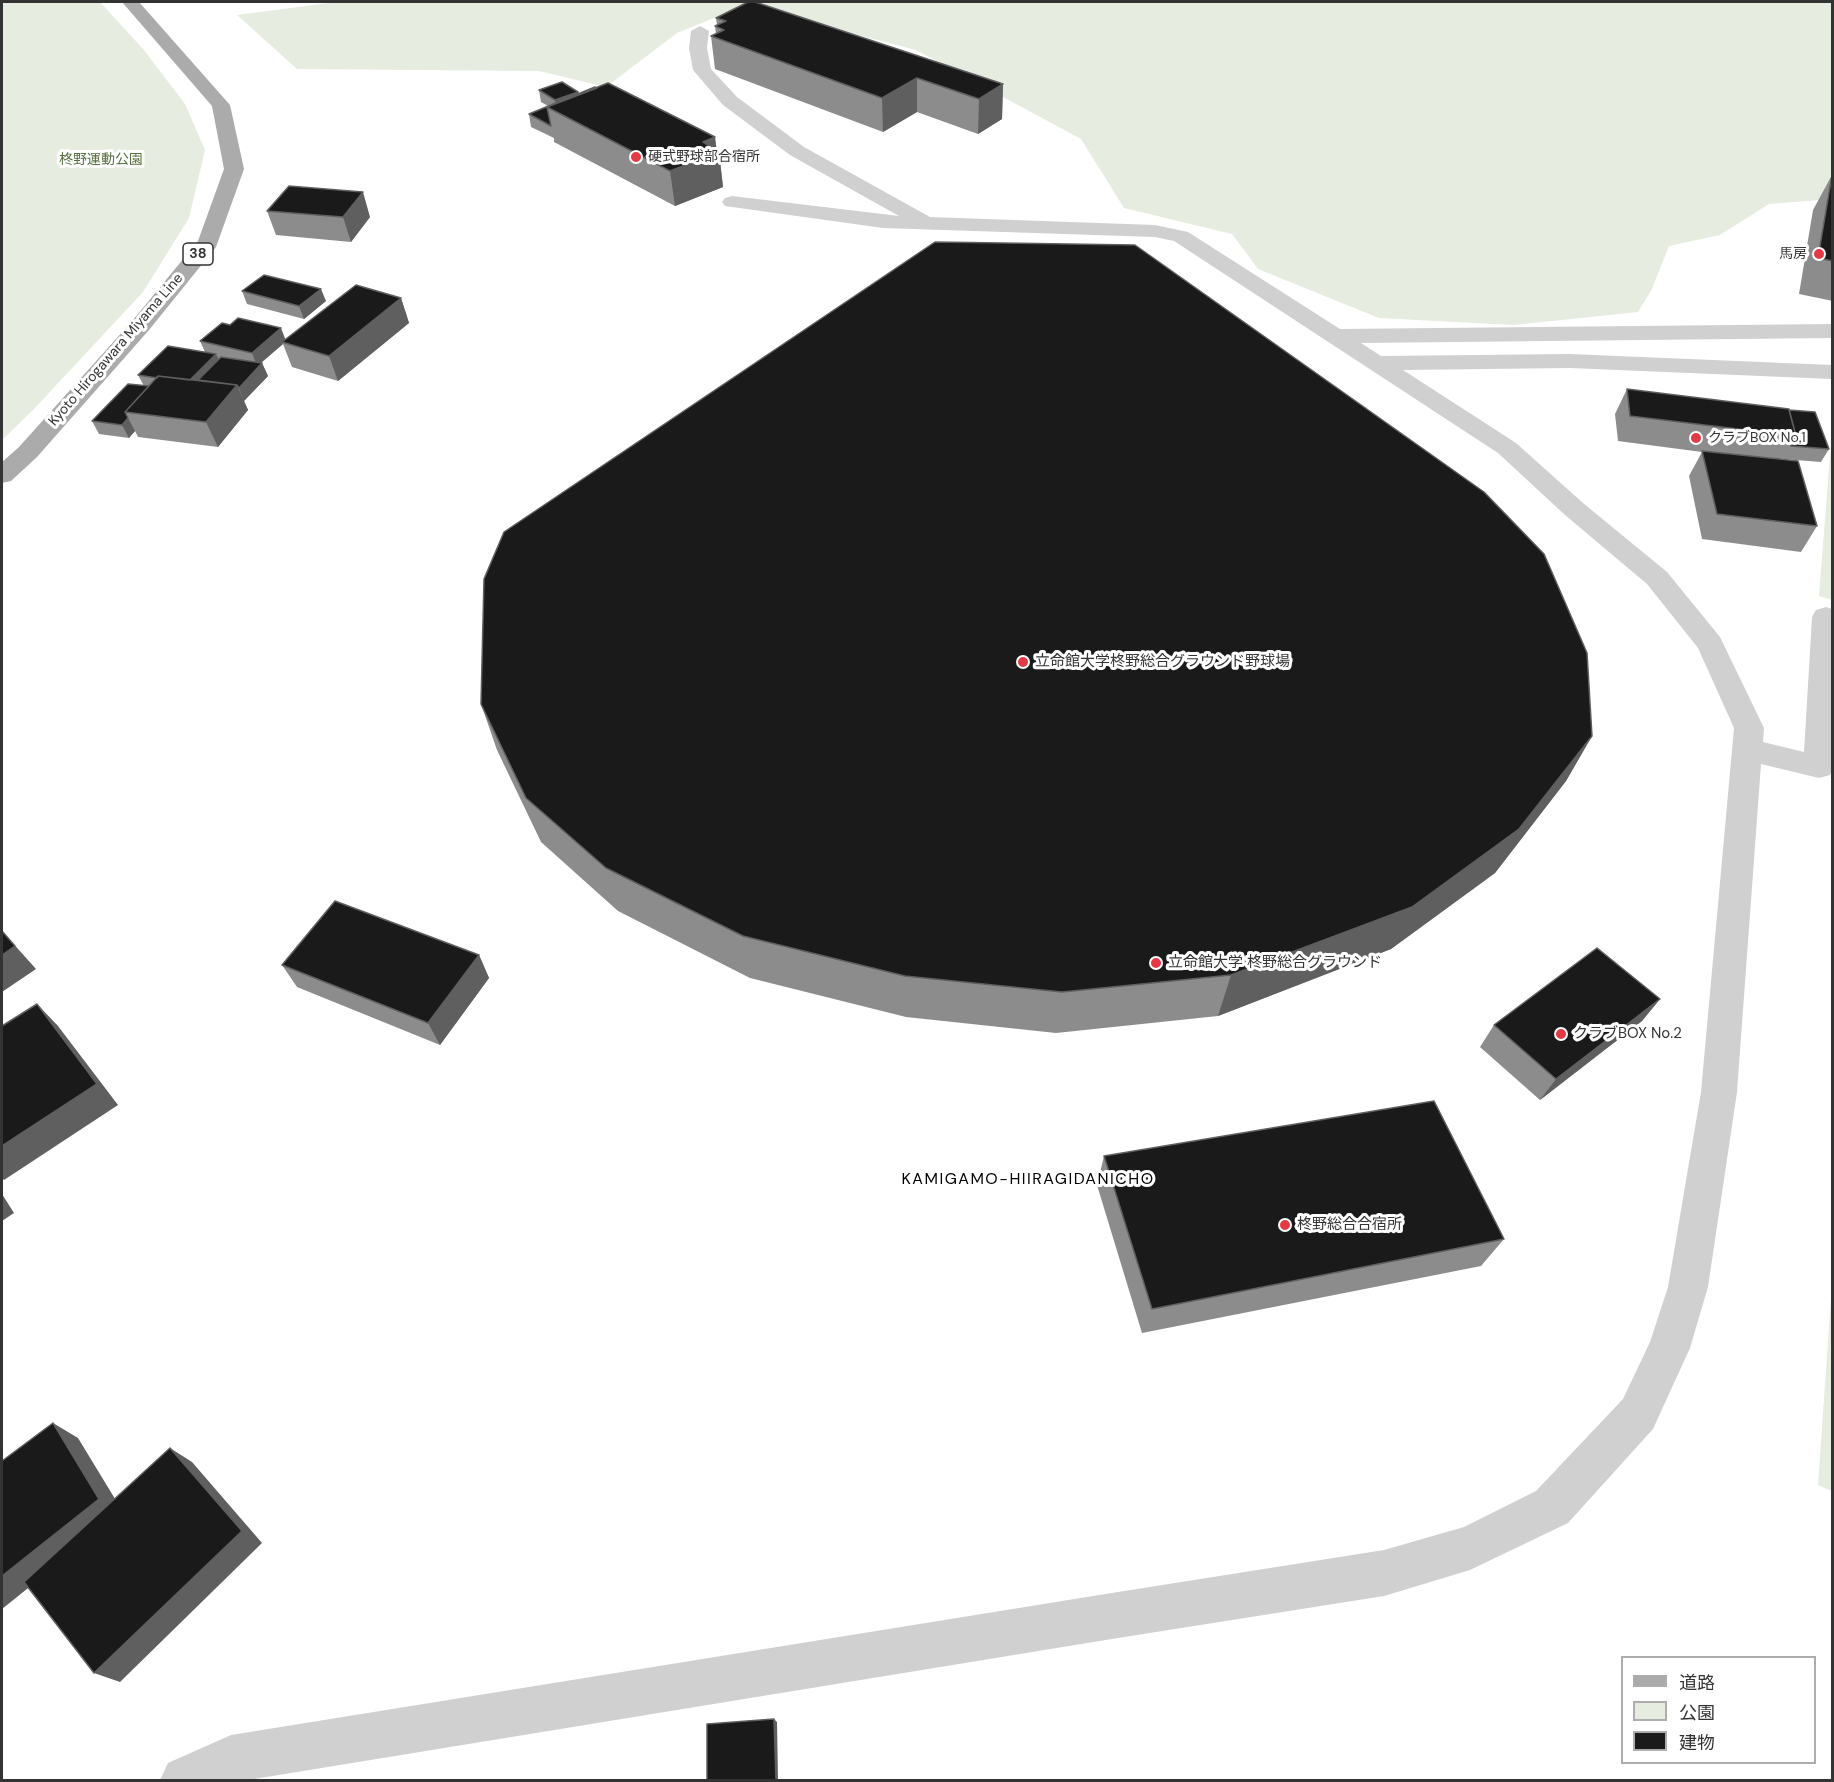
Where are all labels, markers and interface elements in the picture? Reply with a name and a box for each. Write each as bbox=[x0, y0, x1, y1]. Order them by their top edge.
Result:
place label: 硬式野球部合宿所 bbox=[648, 149, 760, 165]
marker: 硬式野球部合宿所 bbox=[629, 150, 643, 164]
park label: 柊野運動公園 bbox=[59, 152, 143, 168]
road number: 38 bbox=[183, 243, 213, 265]
place label: 馬房 bbox=[1779, 246, 1807, 262]
marker: 馬房 bbox=[1812, 247, 1826, 261]
street label: Kyoto Hirogawara Miyama Line bbox=[45, 270, 187, 430]
place label: クラブBOX No.1 bbox=[1708, 430, 1806, 446]
marker: クラブBOX No.1 bbox=[1689, 431, 1703, 445]
place label: 立命館大学柊野総合グラウンド野球場 bbox=[1035, 653, 1290, 671]
marker: 立命館大学柊野総合グラウンド野球場 bbox=[1016, 655, 1030, 669]
place label: 立命館大学 柊野総合グラウンド bbox=[1168, 954, 1382, 972]
marker: 立命館大学 柊野総合グラウンド bbox=[1149, 956, 1163, 970]
place label: クラブBOX No.2 bbox=[1573, 1025, 1682, 1043]
marker: クラブBOX No.2 bbox=[1554, 1027, 1568, 1041]
district label: KAMIGAMO-HIIRAGIDANICHO bbox=[901, 1170, 1155, 1190]
place label: 柊野総合合宿所 bbox=[1297, 1216, 1402, 1234]
marker: 柊野総合合宿所 bbox=[1278, 1218, 1292, 1232]
legend bbox=[1621, 1656, 1816, 1764]
text: 道路 bbox=[1679, 1671, 1715, 1695]
text: 公園 bbox=[1679, 1701, 1715, 1725]
text: 建物 bbox=[1679, 1731, 1715, 1755]

